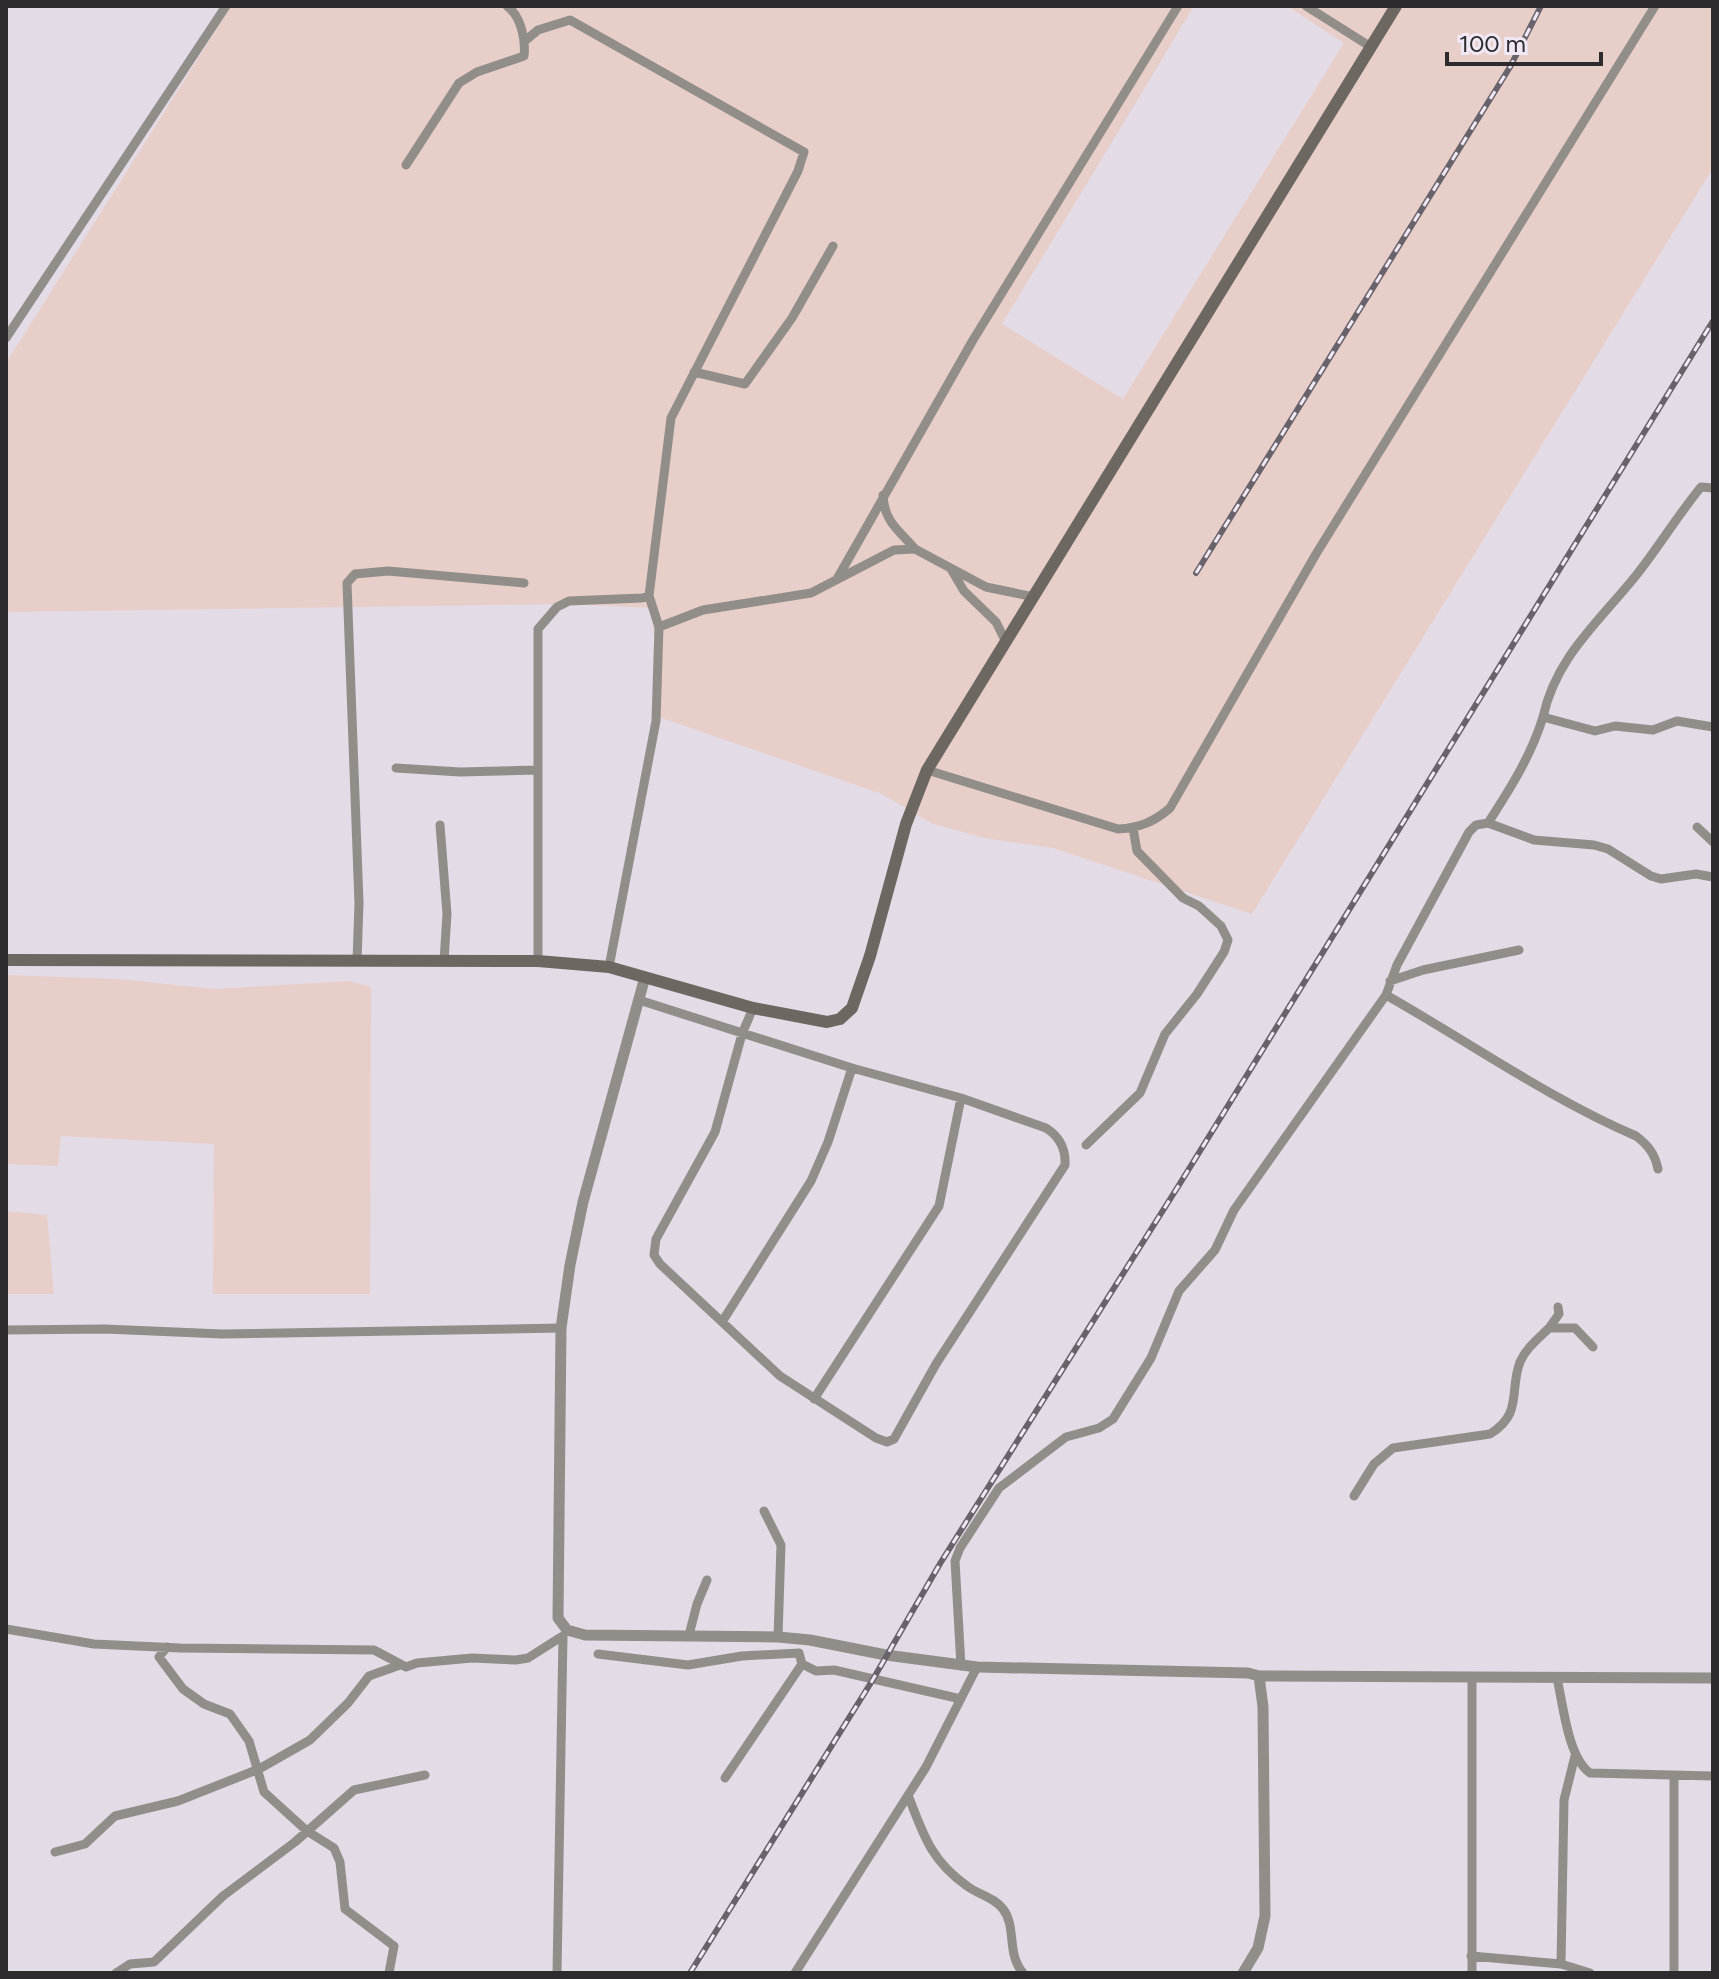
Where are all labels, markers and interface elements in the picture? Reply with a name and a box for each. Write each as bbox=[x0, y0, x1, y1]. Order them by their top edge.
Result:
scale bar bbox=[1447, 16, 1601, 66]
text: 100 m bbox=[1459, 29, 1526, 58]

